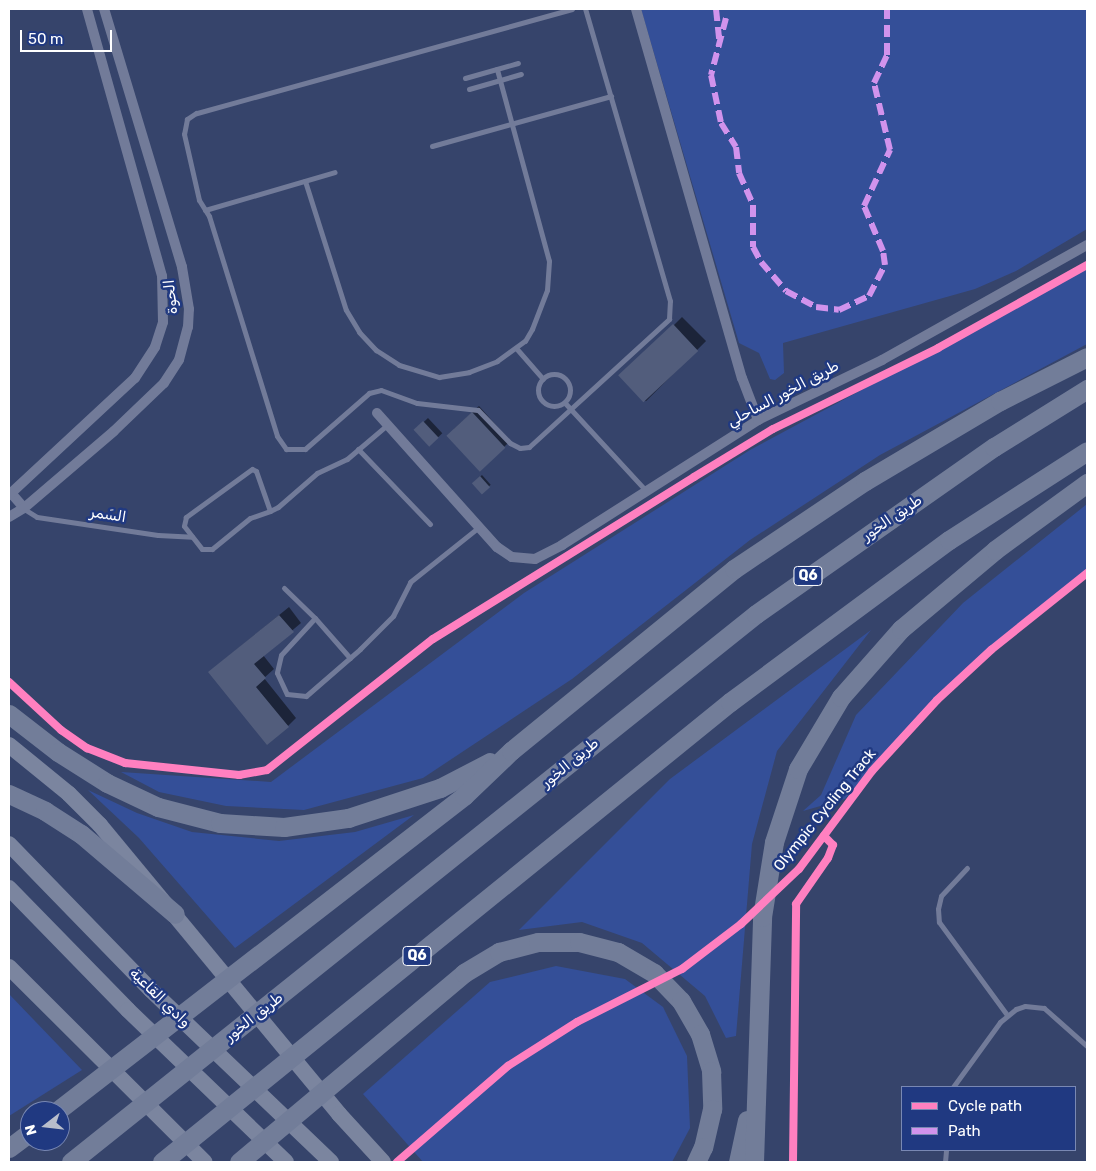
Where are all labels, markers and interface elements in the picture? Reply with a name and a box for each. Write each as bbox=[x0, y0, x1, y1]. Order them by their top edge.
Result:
scale bar bbox=[22, 20, 115, 52]
text: 50 m bbox=[28, 30, 63, 48]
street label: الحوة bbox=[160, 279, 182, 315]
street label: طريق الخور الساحلي bbox=[724, 357, 842, 431]
street label: طريق الخور bbox=[858, 491, 926, 545]
street label: السَمر bbox=[89, 503, 127, 527]
road number: Q6 bbox=[793, 564, 823, 588]
street label: طريق الخور bbox=[538, 734, 602, 792]
street label: Olympic Cycling Track bbox=[770, 745, 880, 875]
road number: Q6 bbox=[402, 944, 432, 968]
street label: وادي القاعية bbox=[126, 964, 194, 1032]
street label: طريق الخور bbox=[221, 989, 287, 1045]
legend bbox=[901, 1086, 1076, 1151]
text: Cycle path bbox=[948, 1097, 1022, 1115]
north arrow bbox=[20, 1101, 70, 1151]
text: Path bbox=[948, 1122, 981, 1140]
text: N bbox=[22, 1123, 41, 1137]

